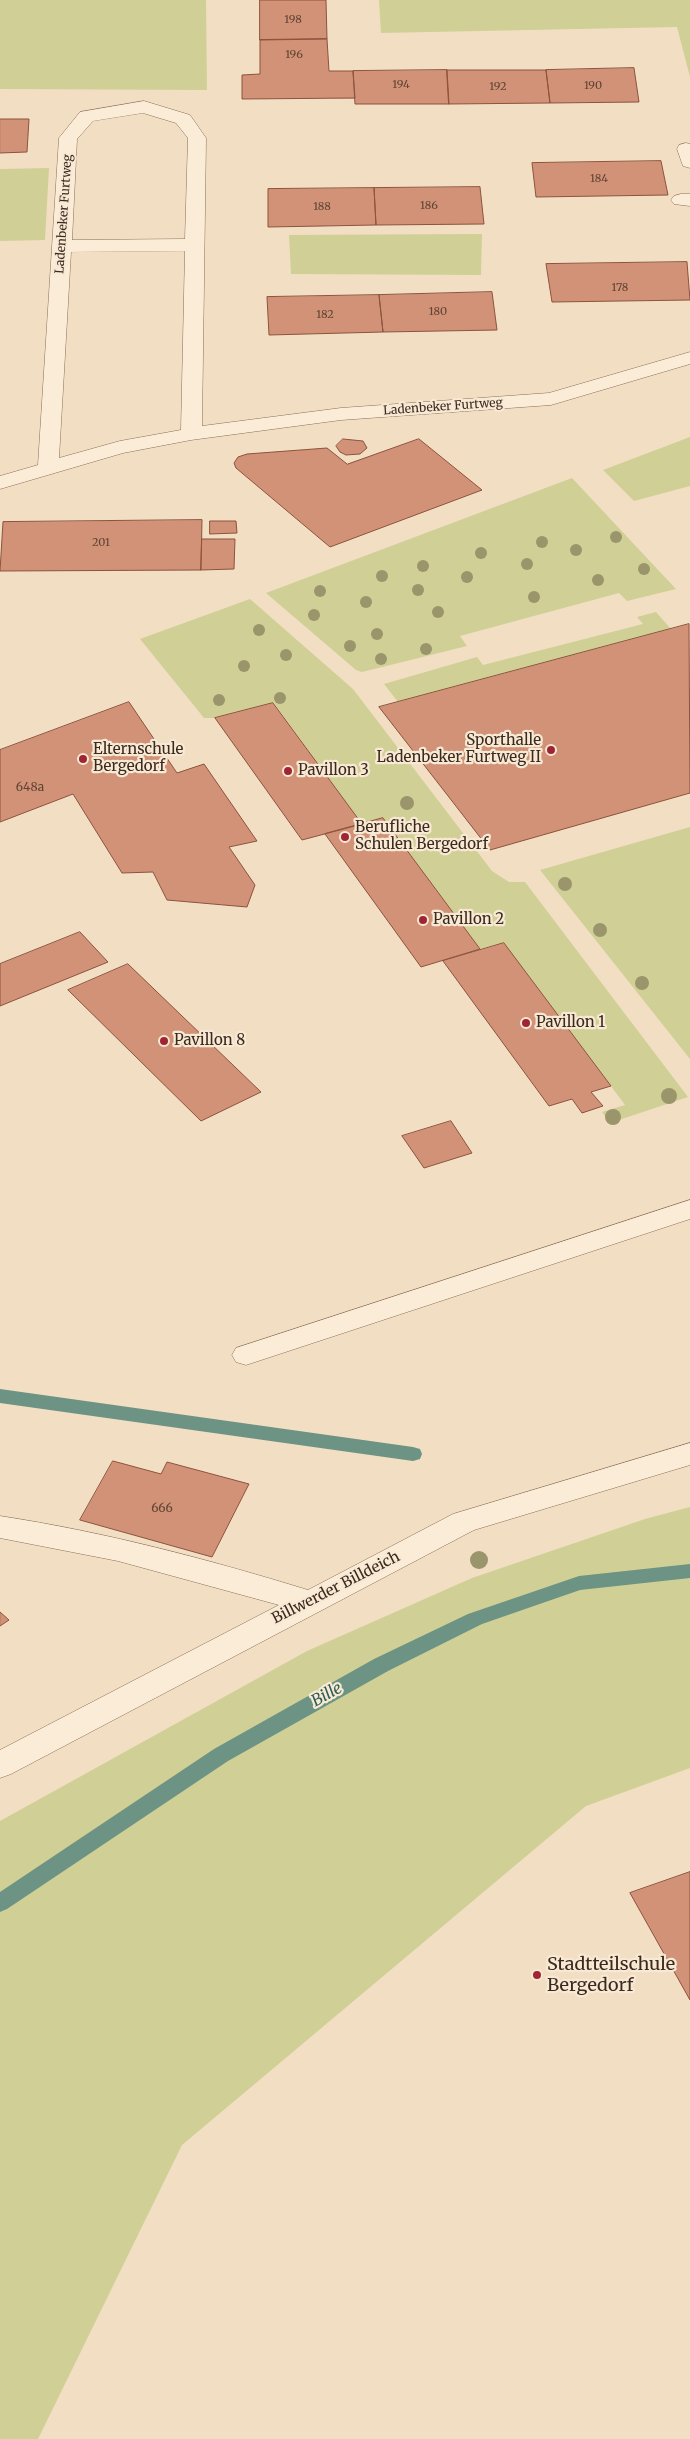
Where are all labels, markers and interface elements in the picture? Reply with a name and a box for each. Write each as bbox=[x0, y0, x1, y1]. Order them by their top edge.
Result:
house number: 198 bbox=[284, 13, 302, 27]
house number: 196 bbox=[285, 48, 303, 62]
house number: 194 bbox=[392, 78, 410, 92]
house number: 190 bbox=[584, 79, 602, 93]
house number: 192 bbox=[489, 80, 507, 94]
street label: Ladenbeker Furtweg bbox=[53, 154, 75, 274]
house number: 184 bbox=[590, 172, 608, 186]
house number: 186 bbox=[420, 199, 438, 213]
house number: 188 bbox=[313, 200, 331, 214]
house number: 178 bbox=[612, 281, 628, 295]
house number: 180 bbox=[429, 305, 447, 319]
house number: 182 bbox=[316, 308, 334, 322]
street label: Ladenbeker Furtweg bbox=[383, 396, 503, 418]
house number: 201 bbox=[92, 536, 110, 550]
place label: Sporthalle Ladenbeker Furtweg II bbox=[377, 732, 541, 767]
place label: Elternschule Bergedorf bbox=[93, 741, 183, 776]
marker: Sporthalle Ladenbeker Furtweg II bbox=[545, 744, 557, 756]
marker: Elternschule Bergedorf bbox=[77, 753, 89, 765]
place label: Pavillon 3 bbox=[298, 762, 369, 780]
marker: Pavillon 3 bbox=[282, 765, 294, 777]
house number: 648a bbox=[16, 781, 44, 795]
place label: Berufliche Schulen Bergedorf bbox=[355, 819, 488, 854]
marker: Berufliche Schulen Bergedorf bbox=[339, 831, 351, 843]
place label: Pavillon 2 bbox=[433, 911, 504, 929]
marker: Pavillon 2 bbox=[417, 914, 429, 926]
place label: Pavillon 1 bbox=[536, 1014, 605, 1032]
marker: Pavillon 1 bbox=[520, 1017, 532, 1029]
place label: Pavillon 8 bbox=[174, 1032, 245, 1050]
marker: Pavillon 8 bbox=[158, 1035, 170, 1047]
house number: 666 bbox=[151, 1502, 173, 1516]
street label: Billwerder Billdeich bbox=[269, 1548, 403, 1628]
water label: Bille bbox=[308, 1679, 346, 1711]
place label: Stadtteilschule Bergedorf bbox=[547, 1954, 675, 1996]
marker: Stadtteilschule Bergedorf bbox=[531, 1969, 543, 1981]

